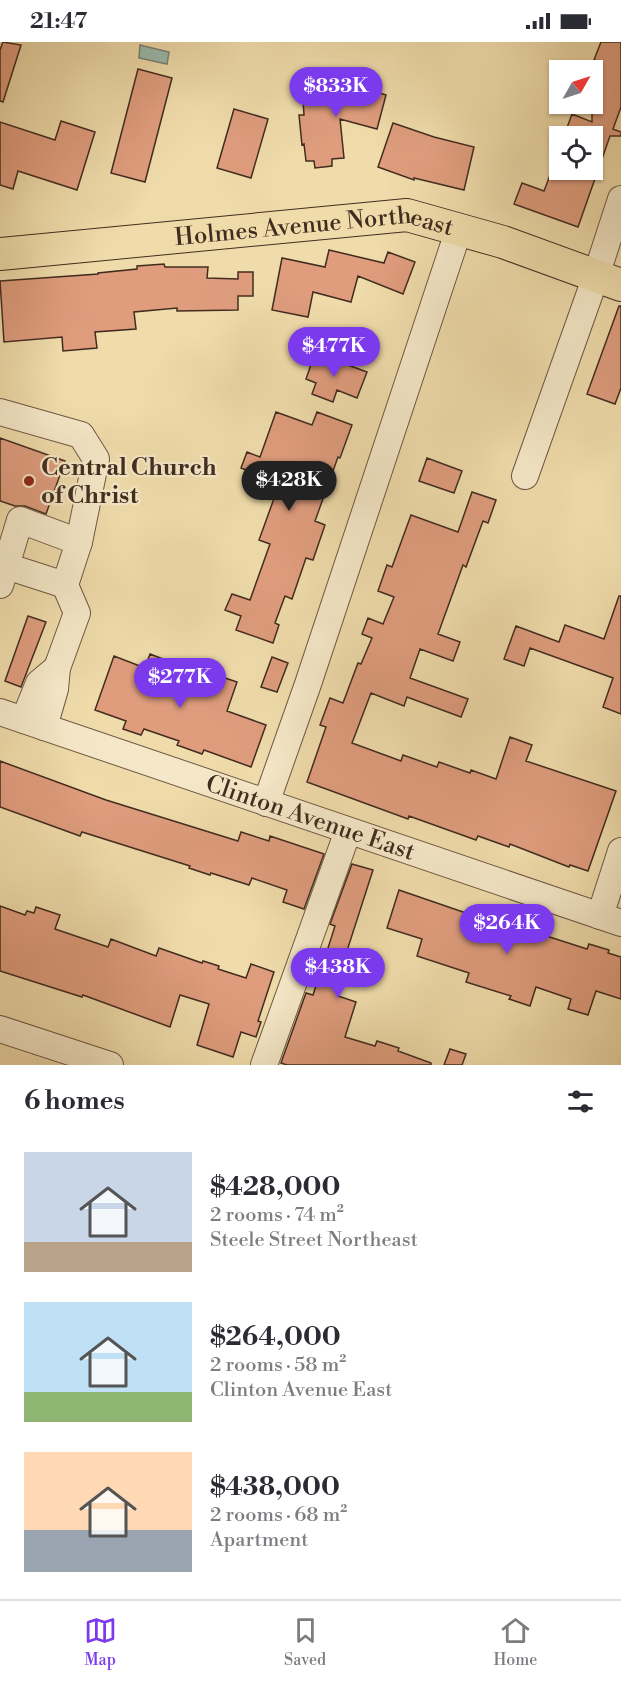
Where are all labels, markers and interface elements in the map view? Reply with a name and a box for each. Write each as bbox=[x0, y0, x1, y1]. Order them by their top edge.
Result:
text: 21:47 bbox=[30, 8, 87, 35]
north arrow bbox=[549, 60, 603, 114]
map controls bbox=[549, 60, 603, 180]
pin: $833K bbox=[294, 67, 378, 118]
text: $833K bbox=[304, 74, 368, 99]
button: locate bbox=[549, 126, 603, 180]
street label: Holmes Avenue Northeast bbox=[173, 201, 457, 253]
pin: $477K bbox=[292, 327, 376, 378]
text: $477K bbox=[302, 334, 366, 359]
place label: Central Church of Christ bbox=[41, 453, 217, 511]
pin: $428K bbox=[247, 461, 331, 512]
text: $428K bbox=[256, 468, 322, 493]
marker: Central Church of Christ bbox=[22, 474, 36, 488]
pin: $277K bbox=[138, 658, 222, 709]
text: $277K bbox=[148, 665, 212, 690]
street label: Clinton Avenue East bbox=[202, 769, 419, 868]
pin: $264K bbox=[465, 904, 549, 955]
text: $264K bbox=[474, 911, 541, 936]
pin: $438K bbox=[296, 948, 380, 999]
text: $438K bbox=[305, 955, 371, 980]
text: 6 homes bbox=[24, 1085, 125, 1117]
icon: filters bbox=[564, 1085, 597, 1118]
text: $428,000 bbox=[210, 1171, 340, 1203]
icon: home bbox=[72, 1176, 144, 1248]
text: 2 rooms · 74 m² bbox=[210, 1203, 344, 1228]
text: Steele Street Northeast bbox=[210, 1228, 418, 1253]
text: $264,000 bbox=[210, 1321, 341, 1353]
icon: home bbox=[72, 1326, 144, 1398]
text: 2 rooms · 58 m² bbox=[210, 1353, 346, 1378]
text: Clinton Avenue East bbox=[210, 1378, 392, 1403]
text: $438,000 bbox=[210, 1471, 340, 1503]
icon: home bbox=[72, 1476, 144, 1548]
text: 2 rooms · 68 m² bbox=[210, 1503, 347, 1528]
text: Apartment bbox=[210, 1528, 308, 1553]
tab: Map bbox=[84, 1614, 117, 1670]
tab: Saved bbox=[284, 1614, 326, 1670]
tab: Home bbox=[493, 1614, 537, 1670]

